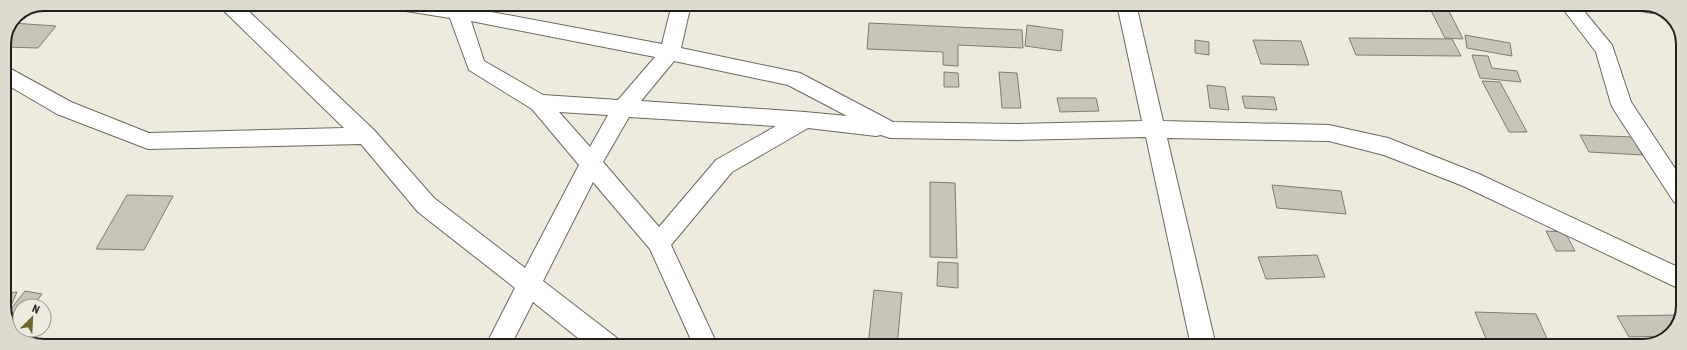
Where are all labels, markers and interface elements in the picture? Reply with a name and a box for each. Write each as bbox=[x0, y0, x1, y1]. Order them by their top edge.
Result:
north arrow bbox=[12, 298, 52, 338]
text: N bbox=[30, 302, 42, 317]

